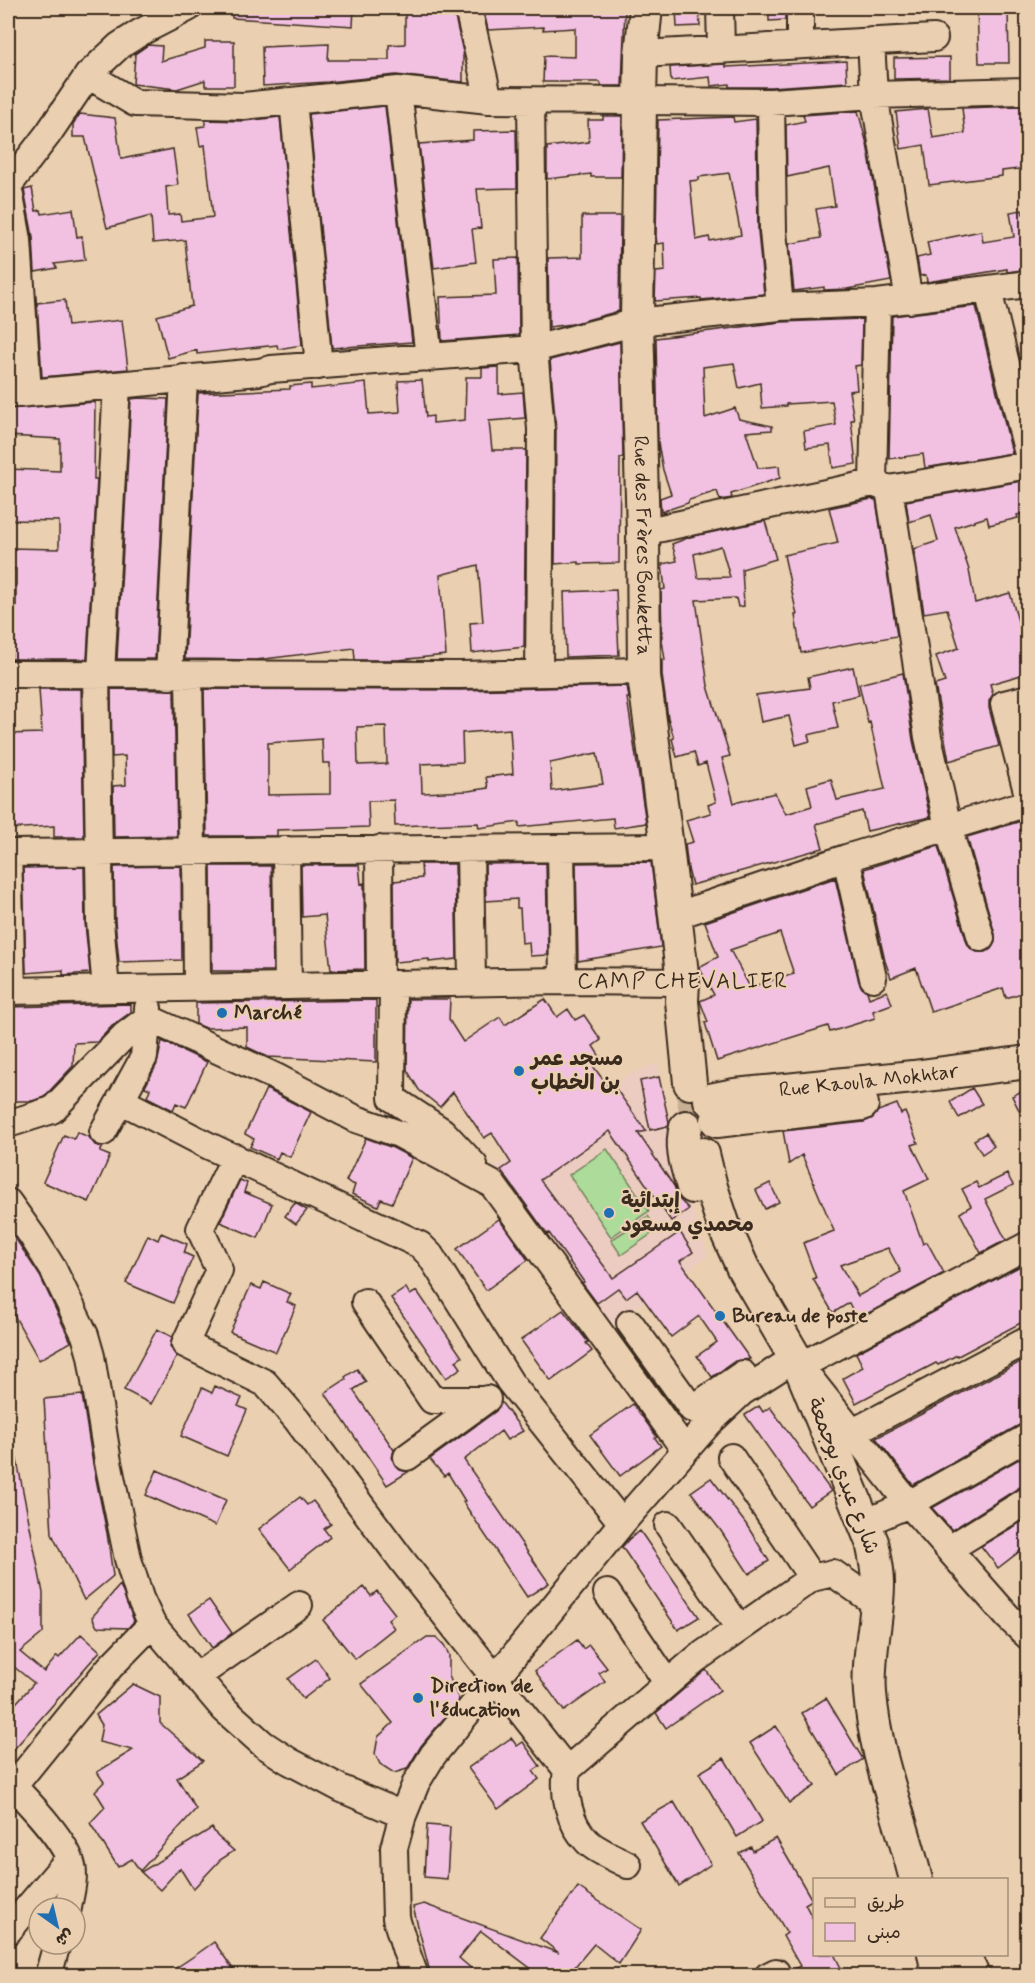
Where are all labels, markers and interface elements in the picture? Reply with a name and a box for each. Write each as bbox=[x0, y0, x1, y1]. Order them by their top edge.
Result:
street label: Rue des Frères Bouketta bbox=[626, 435, 658, 656]
district label: CAMP CHEVALIER bbox=[577, 968, 789, 996]
place label: Marché bbox=[234, 999, 303, 1027]
marker: Marché bbox=[215, 1006, 229, 1020]
place label: مسجد عمر بن الخطاب bbox=[529, 1045, 623, 1097]
street label: Rue Kaoula Mokhtar bbox=[778, 1057, 960, 1104]
marker: مسجد عمر بن الخطاب bbox=[512, 1064, 526, 1078]
place label: إبتدائية محمدي مسعود bbox=[621, 1187, 754, 1240]
marker: إبتدائية محمدي مسعود bbox=[602, 1206, 616, 1220]
place label: Bureau de poste bbox=[732, 1302, 869, 1330]
marker: Bureau de poste bbox=[713, 1309, 727, 1323]
street label: شارع عبدي بوجمعة bbox=[800, 1394, 886, 1558]
place label: Direction de l'éducation bbox=[430, 1672, 534, 1724]
marker: Direction de l'éducation bbox=[411, 1691, 425, 1705]
legend bbox=[813, 1878, 1008, 1956]
text: طريق bbox=[867, 1891, 905, 1915]
north arrow bbox=[27, 1896, 87, 1956]
text: مبنى bbox=[867, 1921, 901, 1945]
text: ش bbox=[51, 1924, 78, 1951]

